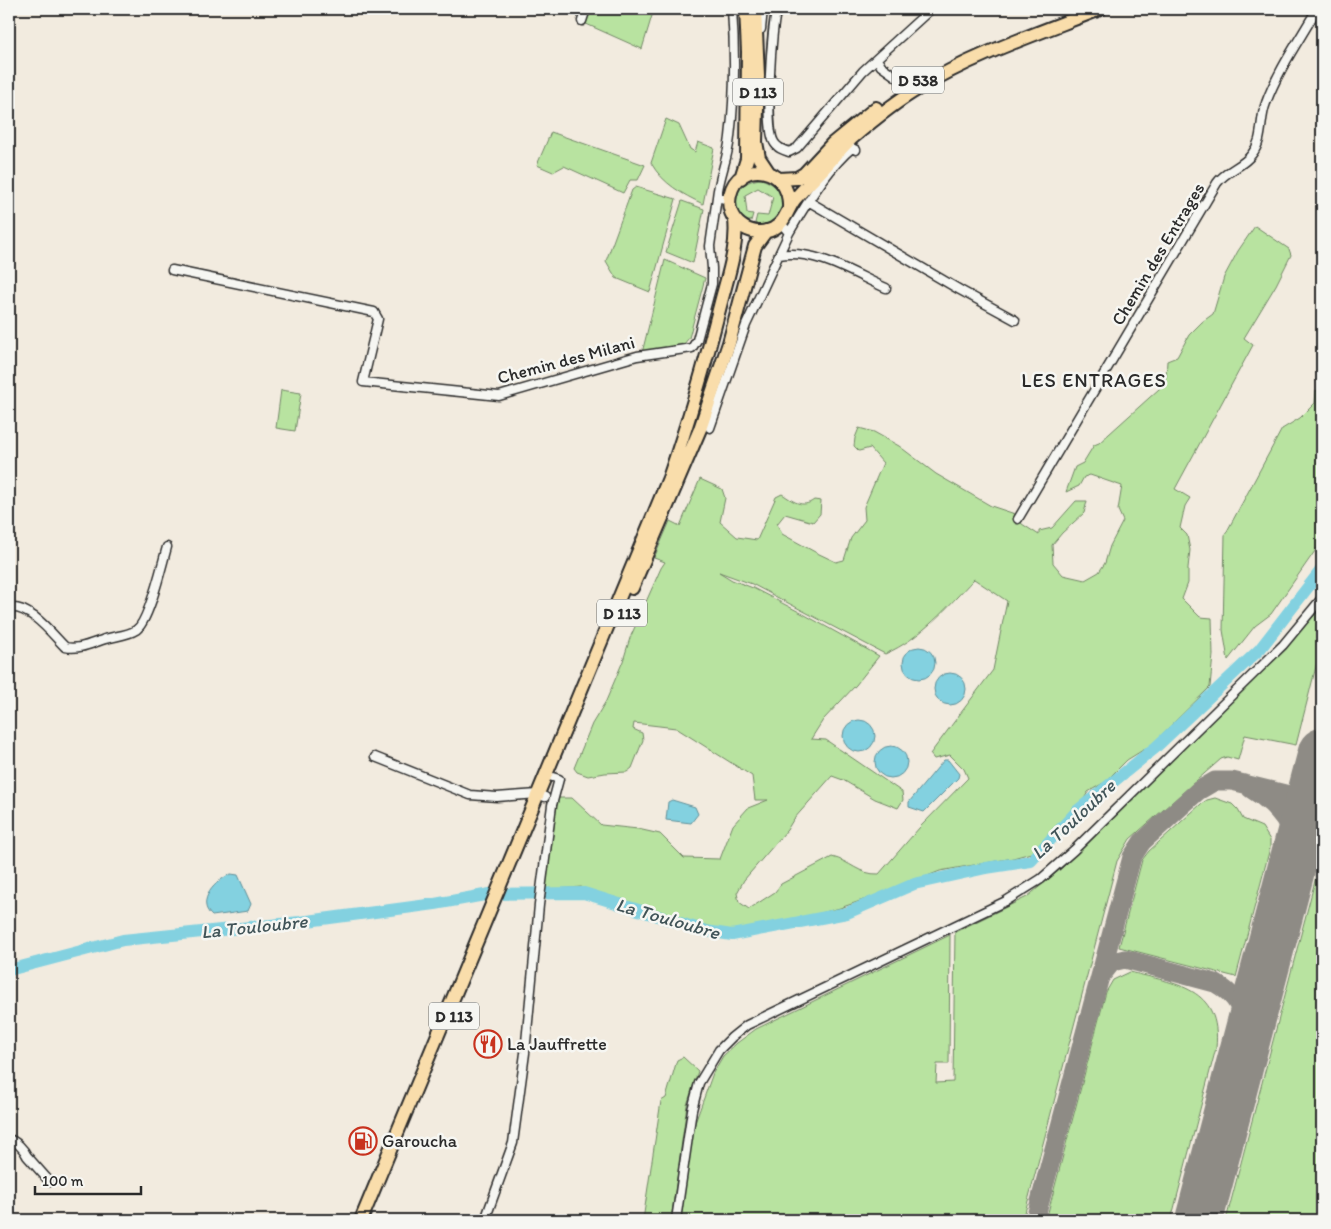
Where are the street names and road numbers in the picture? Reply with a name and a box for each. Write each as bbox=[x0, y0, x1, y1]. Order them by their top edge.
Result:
road number: D 538 bbox=[892, 66, 944, 94]
road number: D 113 bbox=[733, 78, 783, 105]
street label: Chemin des Entrages bbox=[1107, 179, 1209, 329]
street label: Chemin des Milani bbox=[495, 331, 637, 389]
road number: D 113 bbox=[597, 600, 647, 626]
road number: D 113 bbox=[429, 1002, 479, 1030]

